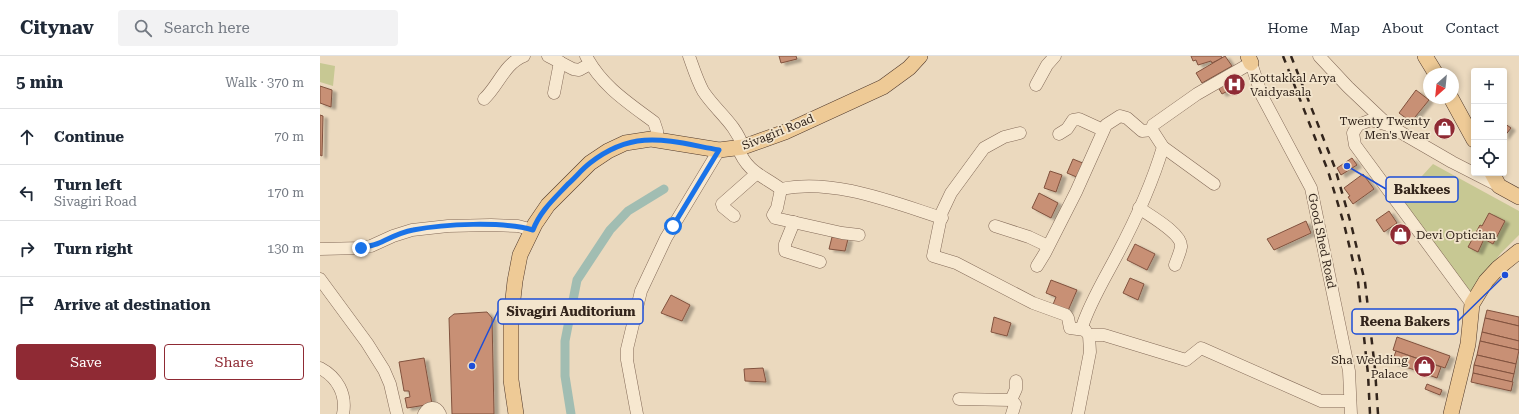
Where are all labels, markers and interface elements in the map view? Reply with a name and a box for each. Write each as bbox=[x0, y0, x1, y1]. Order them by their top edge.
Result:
search box bbox=[118, 10, 398, 46]
text: Citynav bbox=[20, 16, 94, 39]
icon: search bbox=[132, 17, 154, 39]
text: Search here bbox=[164, 19, 250, 37]
text: Home bbox=[1267, 20, 1308, 36]
text: Map bbox=[1330, 20, 1360, 36]
text: About bbox=[1382, 20, 1424, 36]
text: Contact bbox=[1446, 20, 1499, 36]
north arrow bbox=[1423, 68, 1459, 104]
map controls bbox=[1471, 68, 1507, 176]
button: + bbox=[1471, 68, 1507, 104]
place label: Kottakkal Arya Vaidyasala bbox=[1250, 71, 1337, 99]
text: 5 min bbox=[16, 72, 63, 92]
hospital icon: Kottakkal Arya Vaidyasala bbox=[1221, 72, 1247, 98]
text: Walk · 370 m bbox=[225, 75, 304, 90]
button: − bbox=[1471, 104, 1507, 140]
street label: Sivagiri Road bbox=[740, 111, 816, 153]
place label: Twenty Twenty Men's Wear bbox=[1340, 114, 1431, 142]
shop icon: Twenty Twenty Men's Wear bbox=[1432, 115, 1458, 141]
icon: ahead bbox=[16, 126, 38, 148]
text: Continue bbox=[54, 128, 124, 146]
text: 70 m bbox=[274, 129, 304, 144]
button: locate bbox=[1471, 140, 1507, 176]
text: Turn left bbox=[54, 176, 122, 194]
callout: Bakkees bbox=[1386, 177, 1458, 202]
icon: left bbox=[16, 182, 38, 204]
text: Bakkees bbox=[1394, 182, 1450, 197]
text: 170 m bbox=[267, 185, 304, 200]
street label: Good Shed Road bbox=[1305, 192, 1339, 290]
text: Sivagiri Road bbox=[54, 194, 137, 209]
route start bbox=[664, 217, 682, 235]
shop icon: Devi Optician bbox=[1387, 222, 1413, 248]
place label: Devi Optician bbox=[1416, 228, 1496, 242]
icon: right bbox=[16, 238, 38, 260]
route end bbox=[352, 239, 370, 257]
text: Turn right bbox=[54, 240, 133, 258]
text: 130 m bbox=[267, 241, 304, 256]
icon: arrive bbox=[16, 294, 38, 316]
text: Arrive at destination bbox=[54, 296, 210, 314]
callout: Sivagiri Auditorium bbox=[498, 299, 643, 324]
text: Sivagiri Auditorium bbox=[506, 304, 636, 319]
callout: Reena Bakers bbox=[1352, 309, 1458, 334]
text: Reena Bakers bbox=[1360, 314, 1450, 329]
button: Save bbox=[16, 344, 156, 380]
button: Share bbox=[164, 344, 304, 380]
place label: Sha Wedding Palace bbox=[1331, 353, 1408, 381]
shop icon: Sha Wedding Palace bbox=[1411, 354, 1437, 380]

